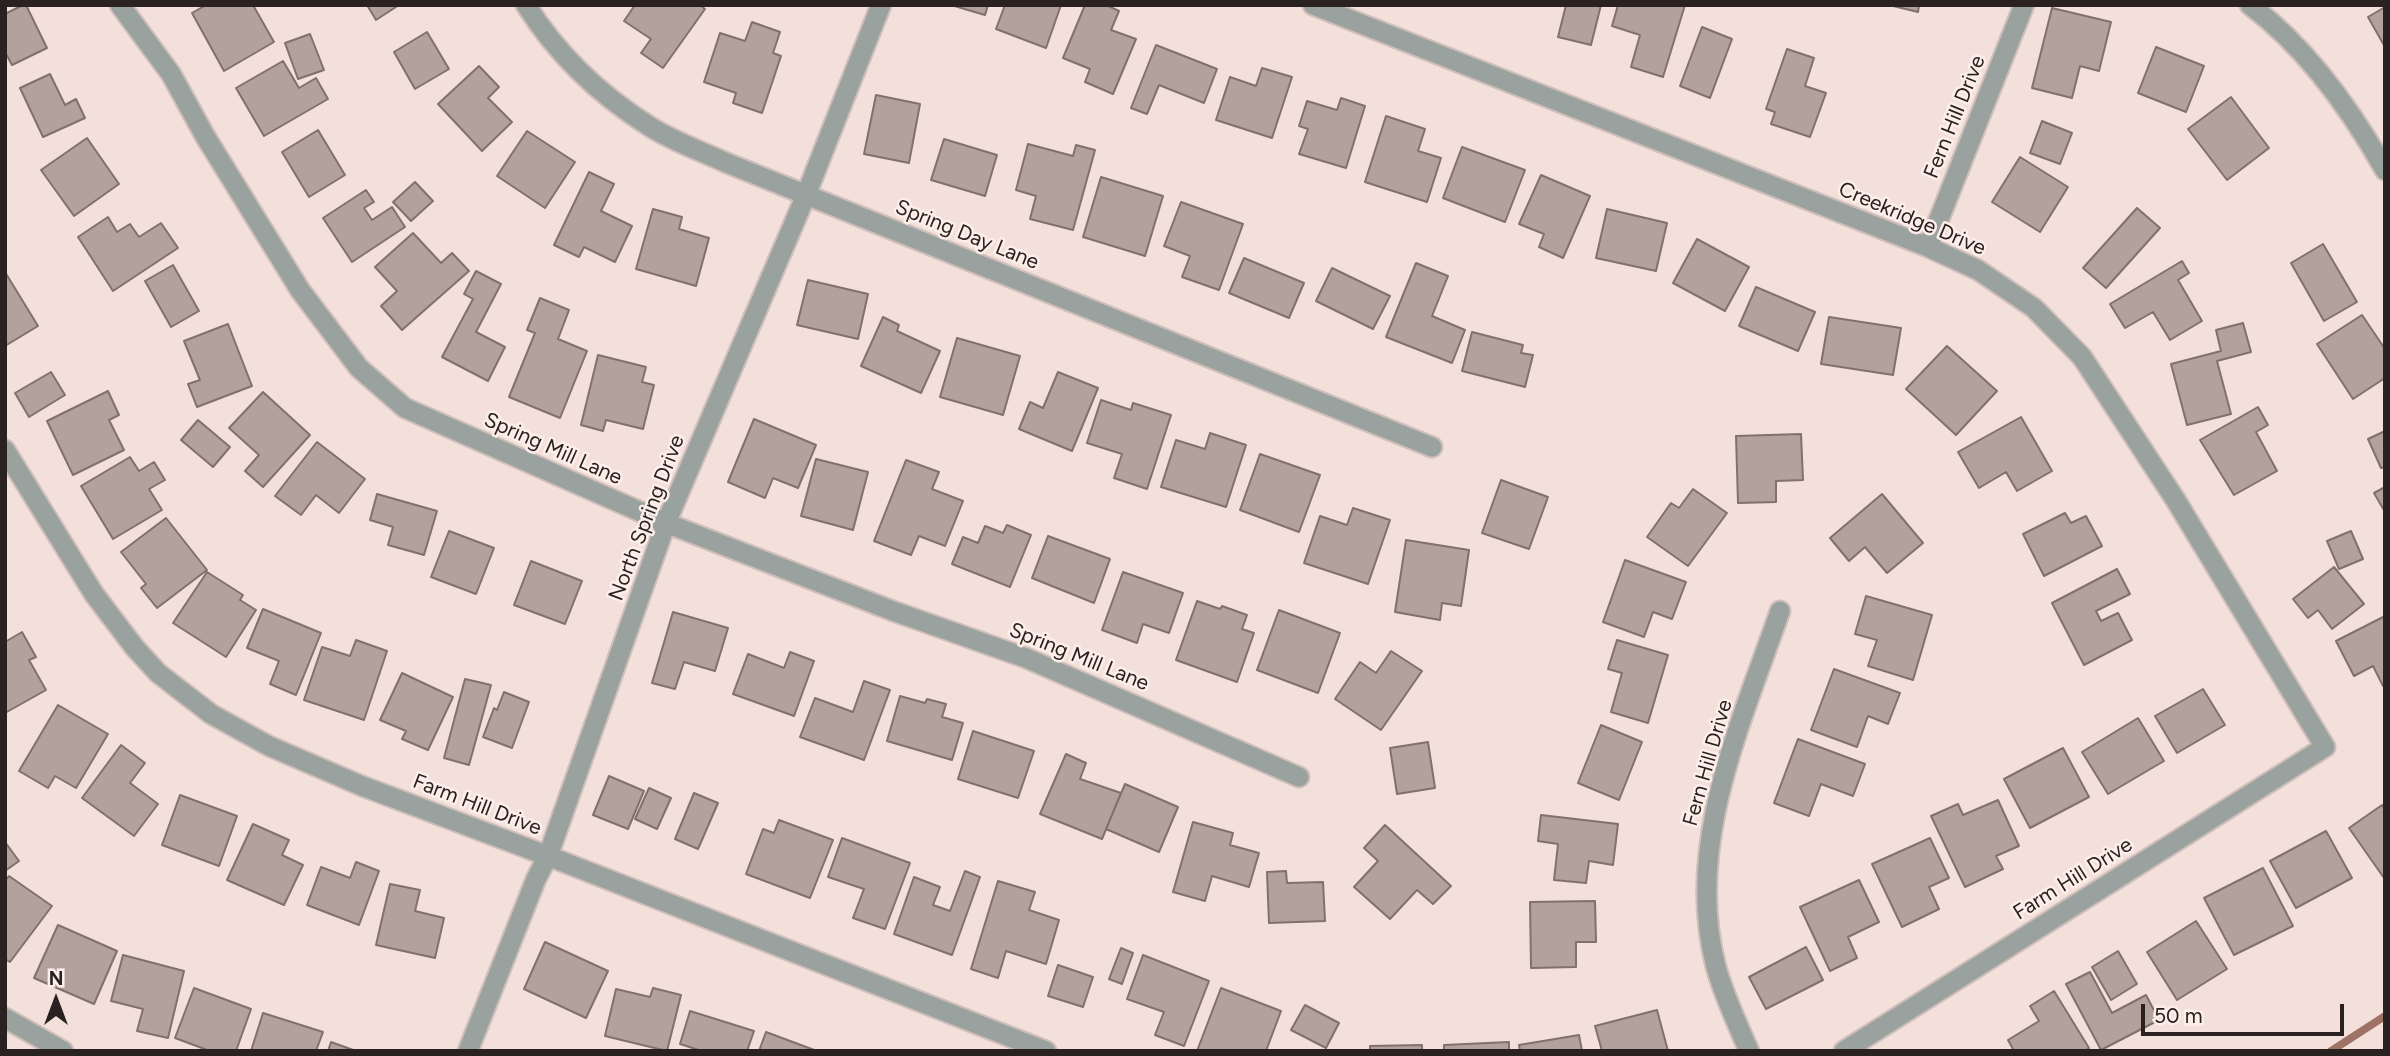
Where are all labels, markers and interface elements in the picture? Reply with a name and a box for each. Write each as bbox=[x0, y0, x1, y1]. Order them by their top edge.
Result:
street label: Fern Hill Drive bbox=[1919, 52, 1991, 182]
street label: Creekridge Drive bbox=[1835, 177, 1989, 261]
street label: Spring Day Lane bbox=[892, 195, 1042, 275]
street label: Spring Mill Lane bbox=[480, 407, 626, 491]
street label: North Spring Drive bbox=[604, 432, 690, 604]
street label: Spring Mill Lane bbox=[1005, 618, 1153, 696]
street label: Fern Hill Drive bbox=[1678, 697, 1738, 829]
street label: Farm Hill Drive bbox=[409, 769, 545, 841]
street label: Farm Hill Drive bbox=[2009, 832, 2137, 926]
north arrow bbox=[21, 965, 91, 1035]
text: N bbox=[49, 967, 63, 990]
scale bar bbox=[2145, 990, 2348, 1034]
text: 50 m bbox=[2154, 1003, 2203, 1028]

